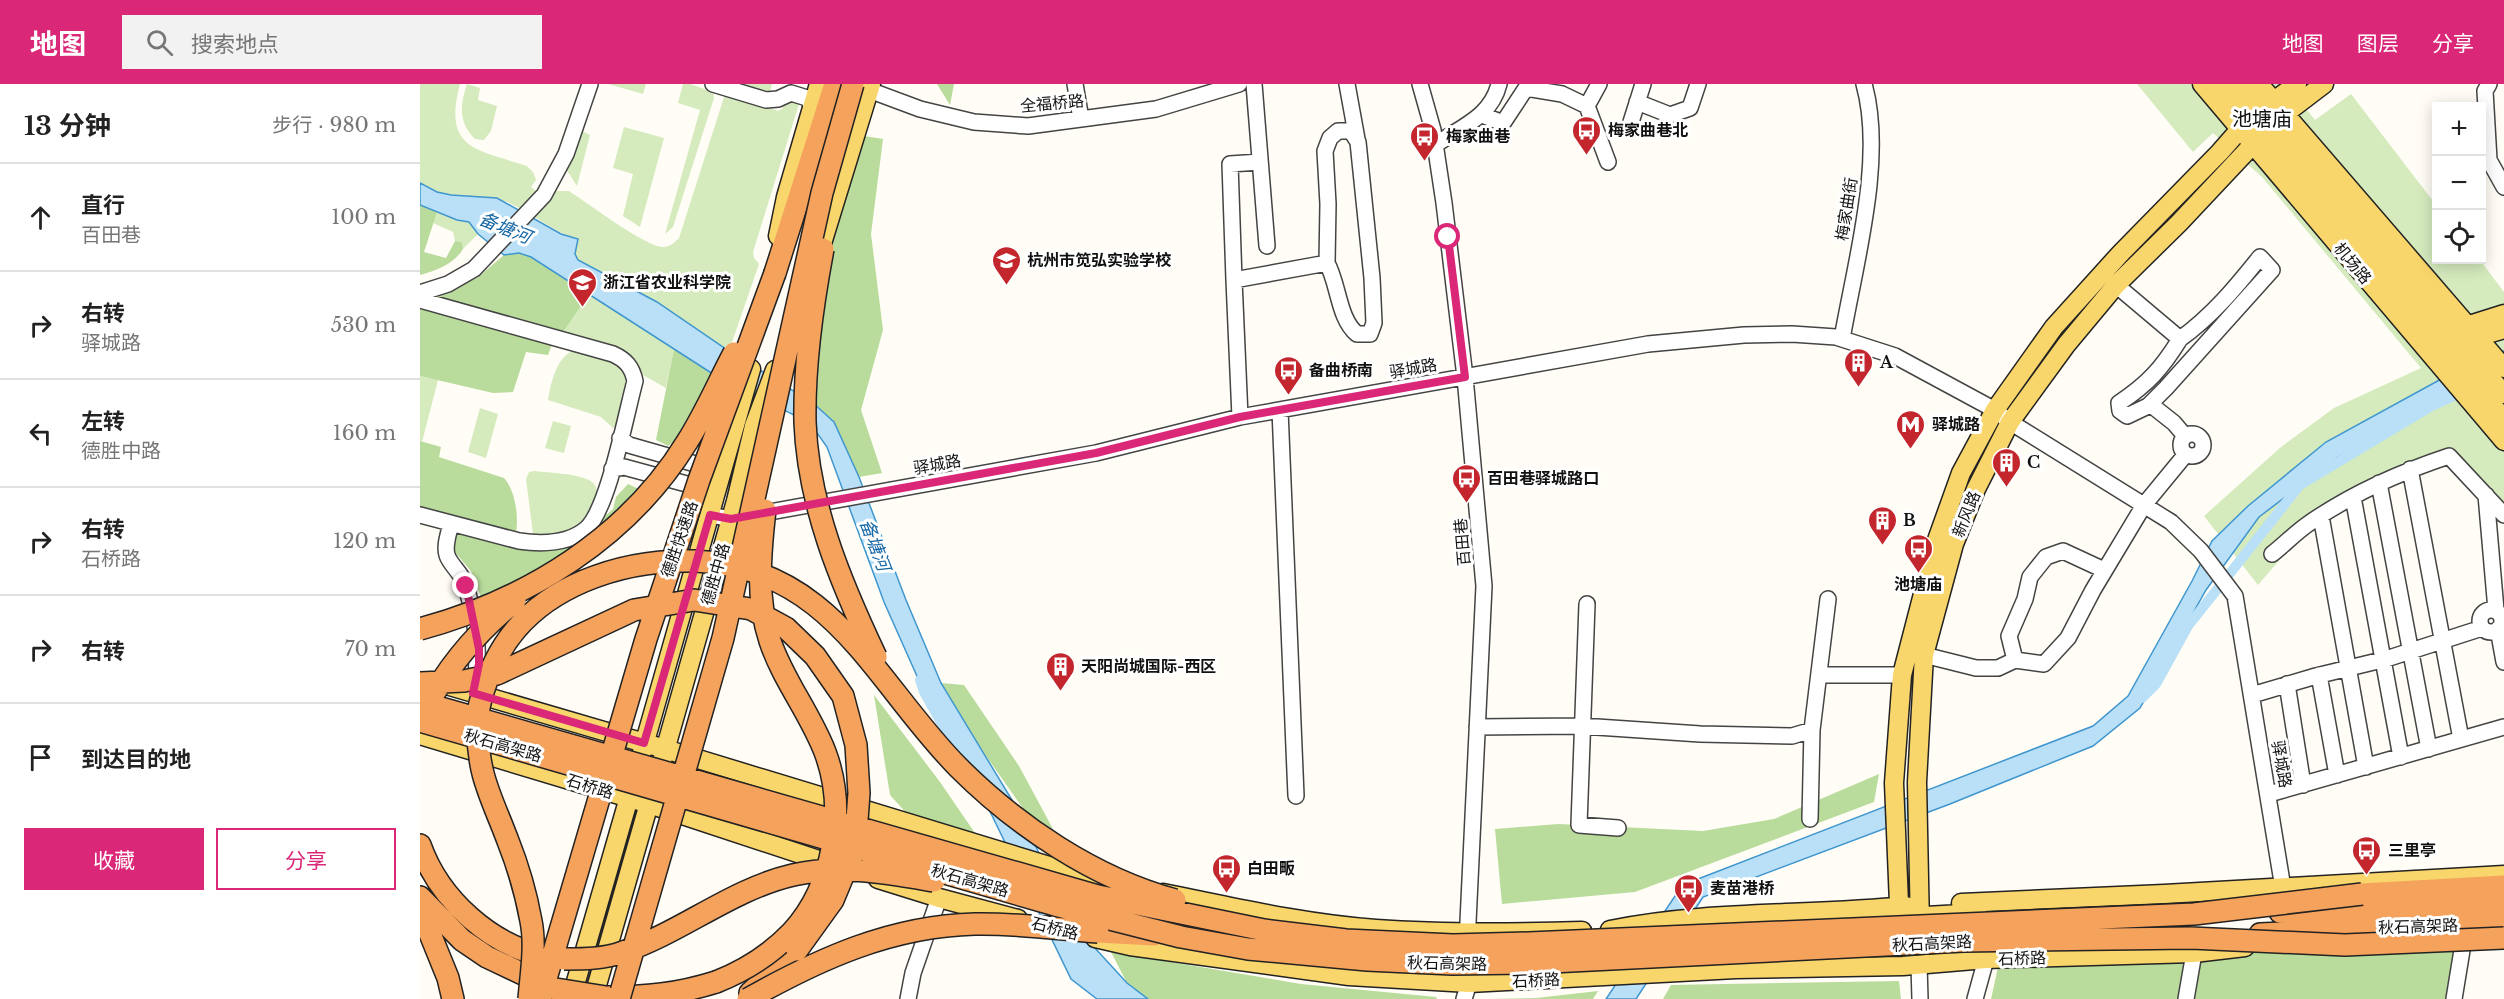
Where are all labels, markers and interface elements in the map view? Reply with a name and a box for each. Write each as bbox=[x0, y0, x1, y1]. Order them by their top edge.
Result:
search box bbox=[122, 15, 542, 69]
icon: search bbox=[143, 26, 176, 59]
text: 地图 bbox=[30, 27, 86, 62]
text: 搜索地点 bbox=[191, 31, 279, 58]
text: 地图 bbox=[2282, 31, 2324, 57]
text: 图层 bbox=[2357, 31, 2399, 57]
text: 分享 bbox=[2432, 31, 2474, 57]
street label: 全福桥路 bbox=[1019, 90, 1085, 116]
map controls bbox=[2432, 102, 2486, 264]
button: + bbox=[2432, 102, 2486, 156]
district label: 池塘庙 bbox=[2232, 107, 2292, 131]
text: 13 分钟 bbox=[24, 110, 111, 142]
text: 步行 · 980 m bbox=[272, 113, 396, 137]
bus stop icon: 梅家曲巷北 bbox=[1571, 114, 1603, 156]
bus stop icon: 梅家曲巷 bbox=[1409, 120, 1441, 162]
place label: 梅家曲巷北 bbox=[1608, 120, 1688, 140]
place label: 梅家曲巷 bbox=[1446, 126, 1511, 146]
button: − bbox=[2432, 156, 2486, 210]
street label: 梅家曲街 bbox=[1831, 176, 1861, 242]
text: 直行 bbox=[81, 192, 125, 219]
icon: ahead bbox=[24, 201, 57, 234]
text: 100 m bbox=[331, 205, 396, 229]
water label: 备塘河 bbox=[476, 208, 537, 249]
button: locate bbox=[2432, 210, 2486, 264]
text: 百田巷 bbox=[81, 223, 141, 247]
route start bbox=[1434, 223, 1460, 249]
street label: 机场路 bbox=[2330, 238, 2376, 288]
school or university icon: 杭州市笕弘实验学校 bbox=[990, 244, 1022, 286]
place label: 杭州市笕弘实验学校 bbox=[1027, 250, 1172, 270]
school or university icon: 浙江省农业科学院 bbox=[566, 266, 598, 308]
place label: 浙江省农业科学院 bbox=[603, 272, 731, 292]
text: 右转 bbox=[81, 300, 125, 327]
icon: right bbox=[24, 309, 57, 342]
text: 530 m bbox=[331, 313, 396, 337]
text: 驿城路 bbox=[81, 331, 141, 355]
building icon: A bbox=[1843, 346, 1875, 388]
place label: A bbox=[1879, 352, 1894, 372]
bus stop icon: 备曲桥南 bbox=[1272, 354, 1304, 396]
street label: 驿城路 bbox=[1388, 354, 1438, 382]
place label: 备曲桥南 bbox=[1309, 360, 1373, 380]
text: 左转 bbox=[81, 408, 125, 435]
metro station icon: 驿城路 bbox=[1895, 408, 1927, 450]
place label: 驿城路 bbox=[1932, 414, 1980, 434]
icon: left bbox=[24, 417, 57, 450]
text: 160 m bbox=[333, 421, 396, 445]
text: 德胜中路 bbox=[81, 439, 161, 463]
building icon: C bbox=[1990, 446, 2022, 488]
street label: 驿城路 bbox=[912, 450, 962, 478]
place label: C bbox=[2027, 452, 2040, 472]
bus stop icon: 百田巷驿城路口 bbox=[1450, 462, 1482, 504]
place label: 百田巷驿城路口 bbox=[1487, 468, 1599, 488]
street label: 新风路 bbox=[1948, 488, 1984, 540]
street label: 德胜快速路 bbox=[657, 498, 701, 580]
building icon: B bbox=[1866, 504, 1898, 546]
place label: B bbox=[1903, 510, 1916, 530]
text: 右转 bbox=[81, 516, 125, 543]
water label: 备塘河 bbox=[855, 516, 896, 577]
street label: 百田巷 bbox=[1450, 517, 1474, 567]
icon: right bbox=[24, 525, 57, 558]
text: 120 m bbox=[333, 529, 396, 553]
bus stop icon: 池塘庙 bbox=[1902, 532, 1934, 574]
street label: 德胜中路 bbox=[697, 540, 733, 608]
text: 石桥路 bbox=[81, 547, 141, 571]
route end bbox=[452, 572, 478, 598]
place label: 池塘庙 bbox=[1894, 574, 1942, 594]
icon: right bbox=[24, 633, 57, 666]
text: 70 m bbox=[344, 637, 396, 661]
text: 右转 bbox=[81, 638, 125, 665]
building icon: 天阳尚城国际-西区 bbox=[1044, 650, 1076, 692]
place label: 天阳尚城国际-西区 bbox=[1081, 656, 1216, 676]
street label: 秋石高架路 bbox=[462, 724, 544, 766]
street label: 驿城路 bbox=[2268, 739, 2296, 789]
icon: arrive bbox=[24, 741, 57, 774]
text: 到达目的地 bbox=[81, 746, 191, 773]
street label: 石桥路 bbox=[564, 769, 616, 803]
button: 收藏 bbox=[24, 828, 204, 890]
button: 分享 bbox=[216, 828, 396, 890]
bus stop icon: 三里亭 bbox=[2351, 834, 2383, 876]
place label: 三里亭 bbox=[2388, 840, 2436, 860]
bus stop icon: 白田畈 bbox=[1210, 852, 1242, 894]
place label: 白田畈 bbox=[1247, 858, 1295, 878]
street label: 秋石高架路 bbox=[929, 859, 1011, 901]
bus stop icon: 麦苗港桥 bbox=[1673, 872, 1705, 914]
place label: 麦苗港桥 bbox=[1710, 878, 1775, 898]
street label: 石桥路 bbox=[1029, 912, 1081, 944]
street label: 秋石高架路 bbox=[2378, 915, 2458, 937]
street label: 秋石高架路 bbox=[1892, 931, 1972, 955]
street label: 石桥路 bbox=[1998, 947, 2046, 969]
street label: 秋石高架路 bbox=[1407, 952, 1487, 974]
street label: 石桥路 bbox=[1512, 969, 1560, 991]

